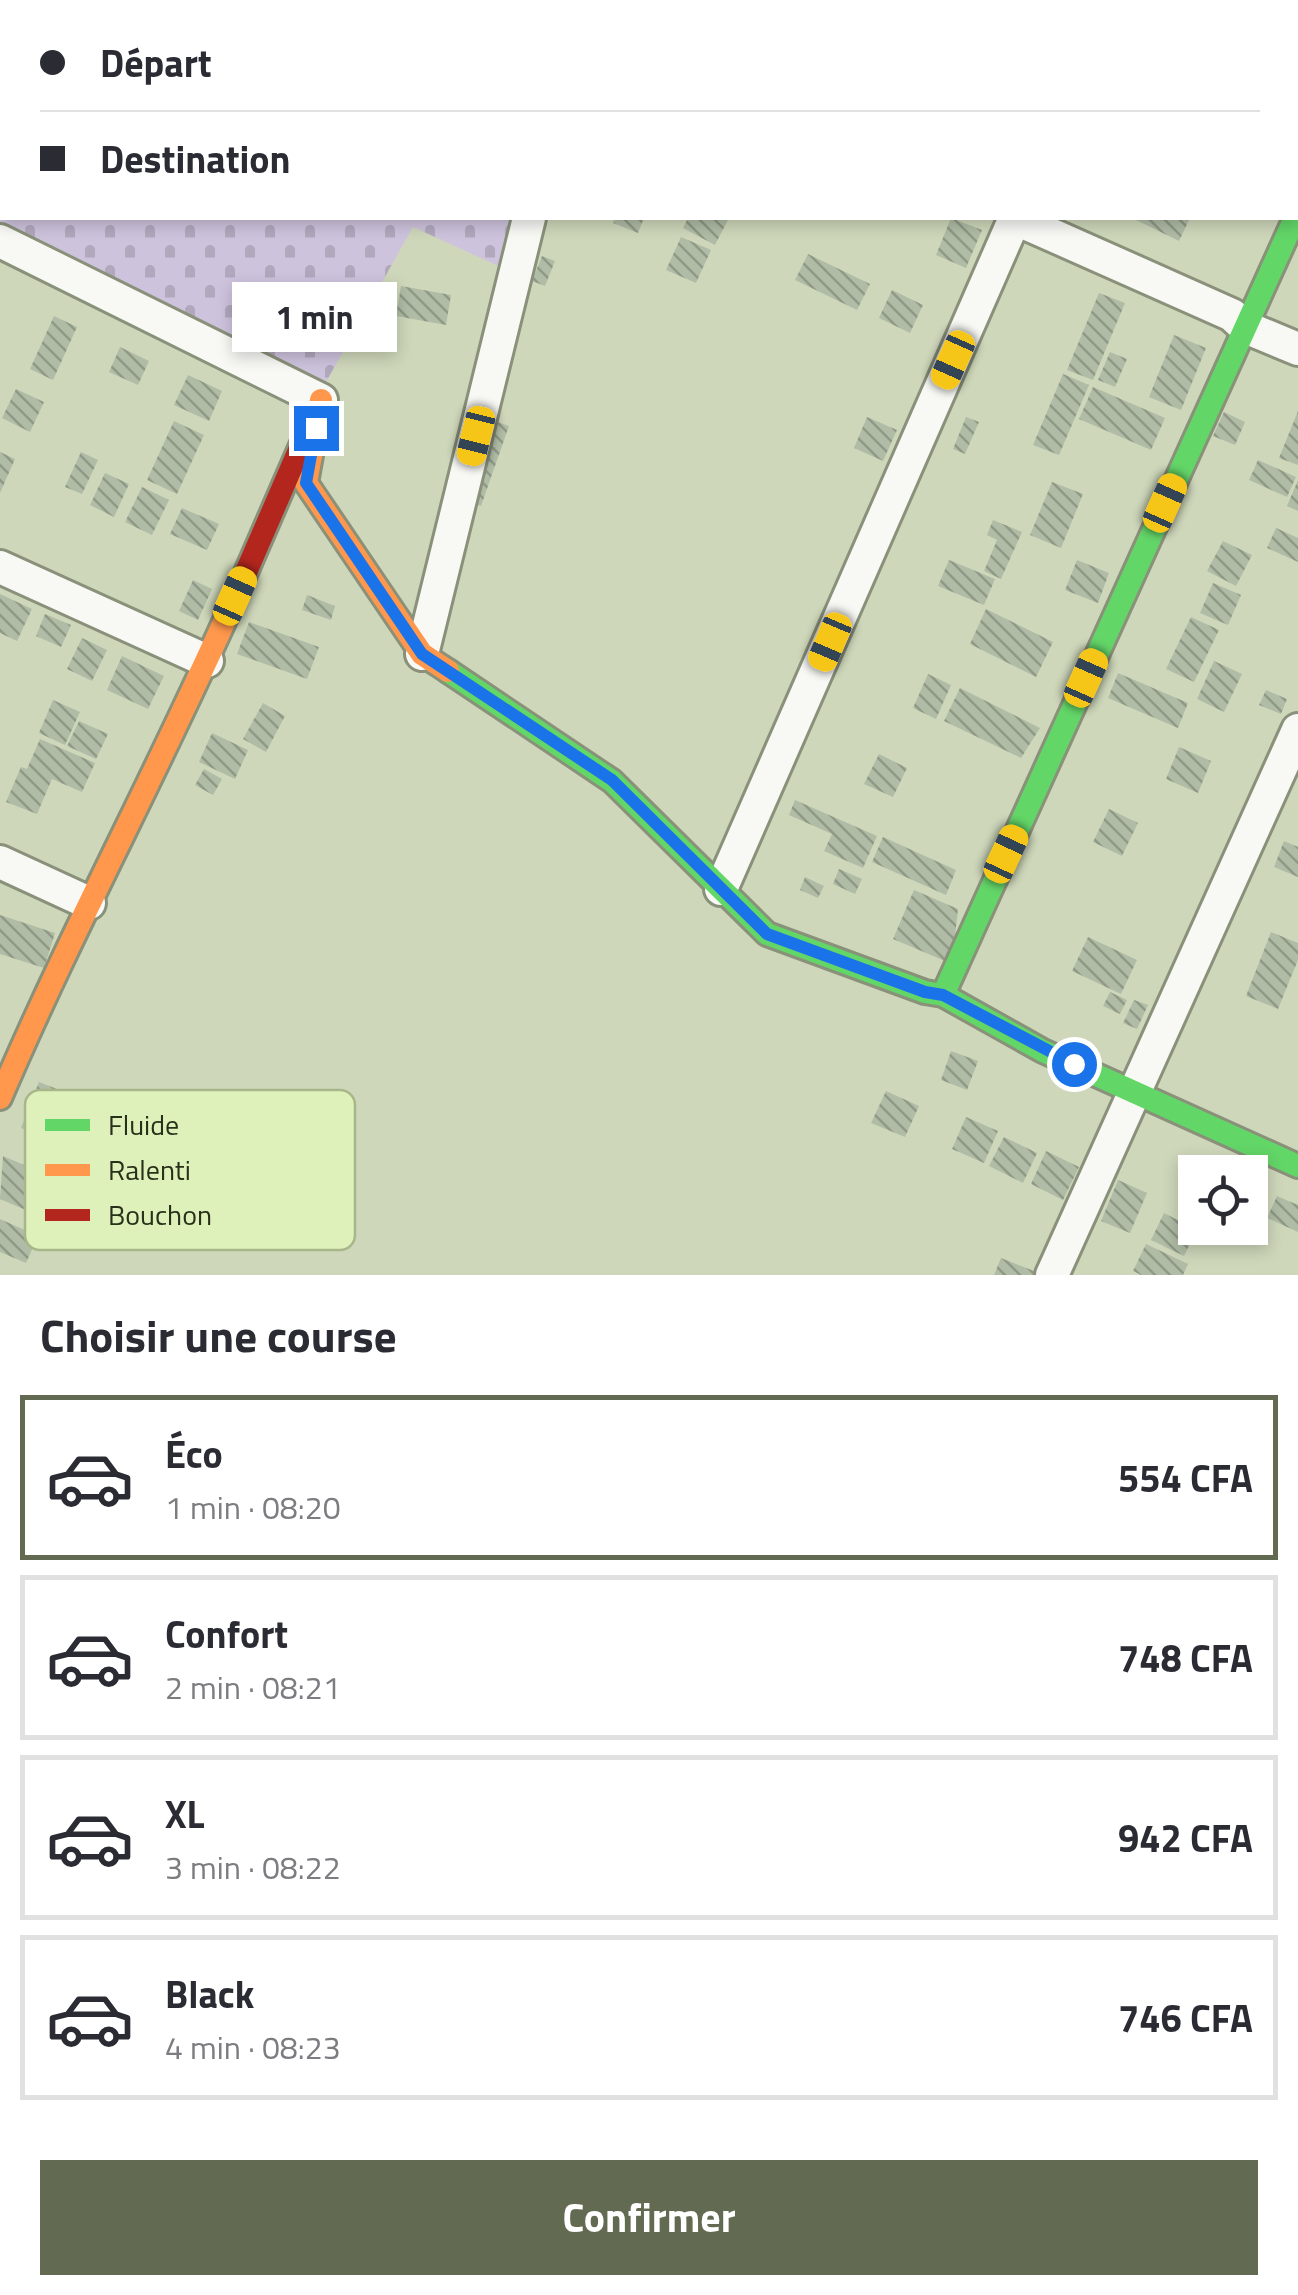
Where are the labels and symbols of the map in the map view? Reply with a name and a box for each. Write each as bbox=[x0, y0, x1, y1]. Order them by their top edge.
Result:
callout: 1 min bbox=[234, 283, 398, 353]
car bbox=[927, 326, 979, 394]
car bbox=[454, 403, 498, 469]
route end bbox=[294, 406, 339, 451]
car bbox=[1139, 469, 1191, 537]
car bbox=[209, 562, 261, 630]
car bbox=[804, 609, 856, 675]
car bbox=[1060, 644, 1112, 712]
car bbox=[980, 820, 1032, 888]
route start bbox=[1052, 1042, 1097, 1087]
legend bbox=[25, 1090, 355, 1250]
text: Fluide bbox=[108, 1103, 179, 1146]
text: Ralenti bbox=[108, 1148, 191, 1191]
text: Bouchon bbox=[108, 1193, 212, 1236]

